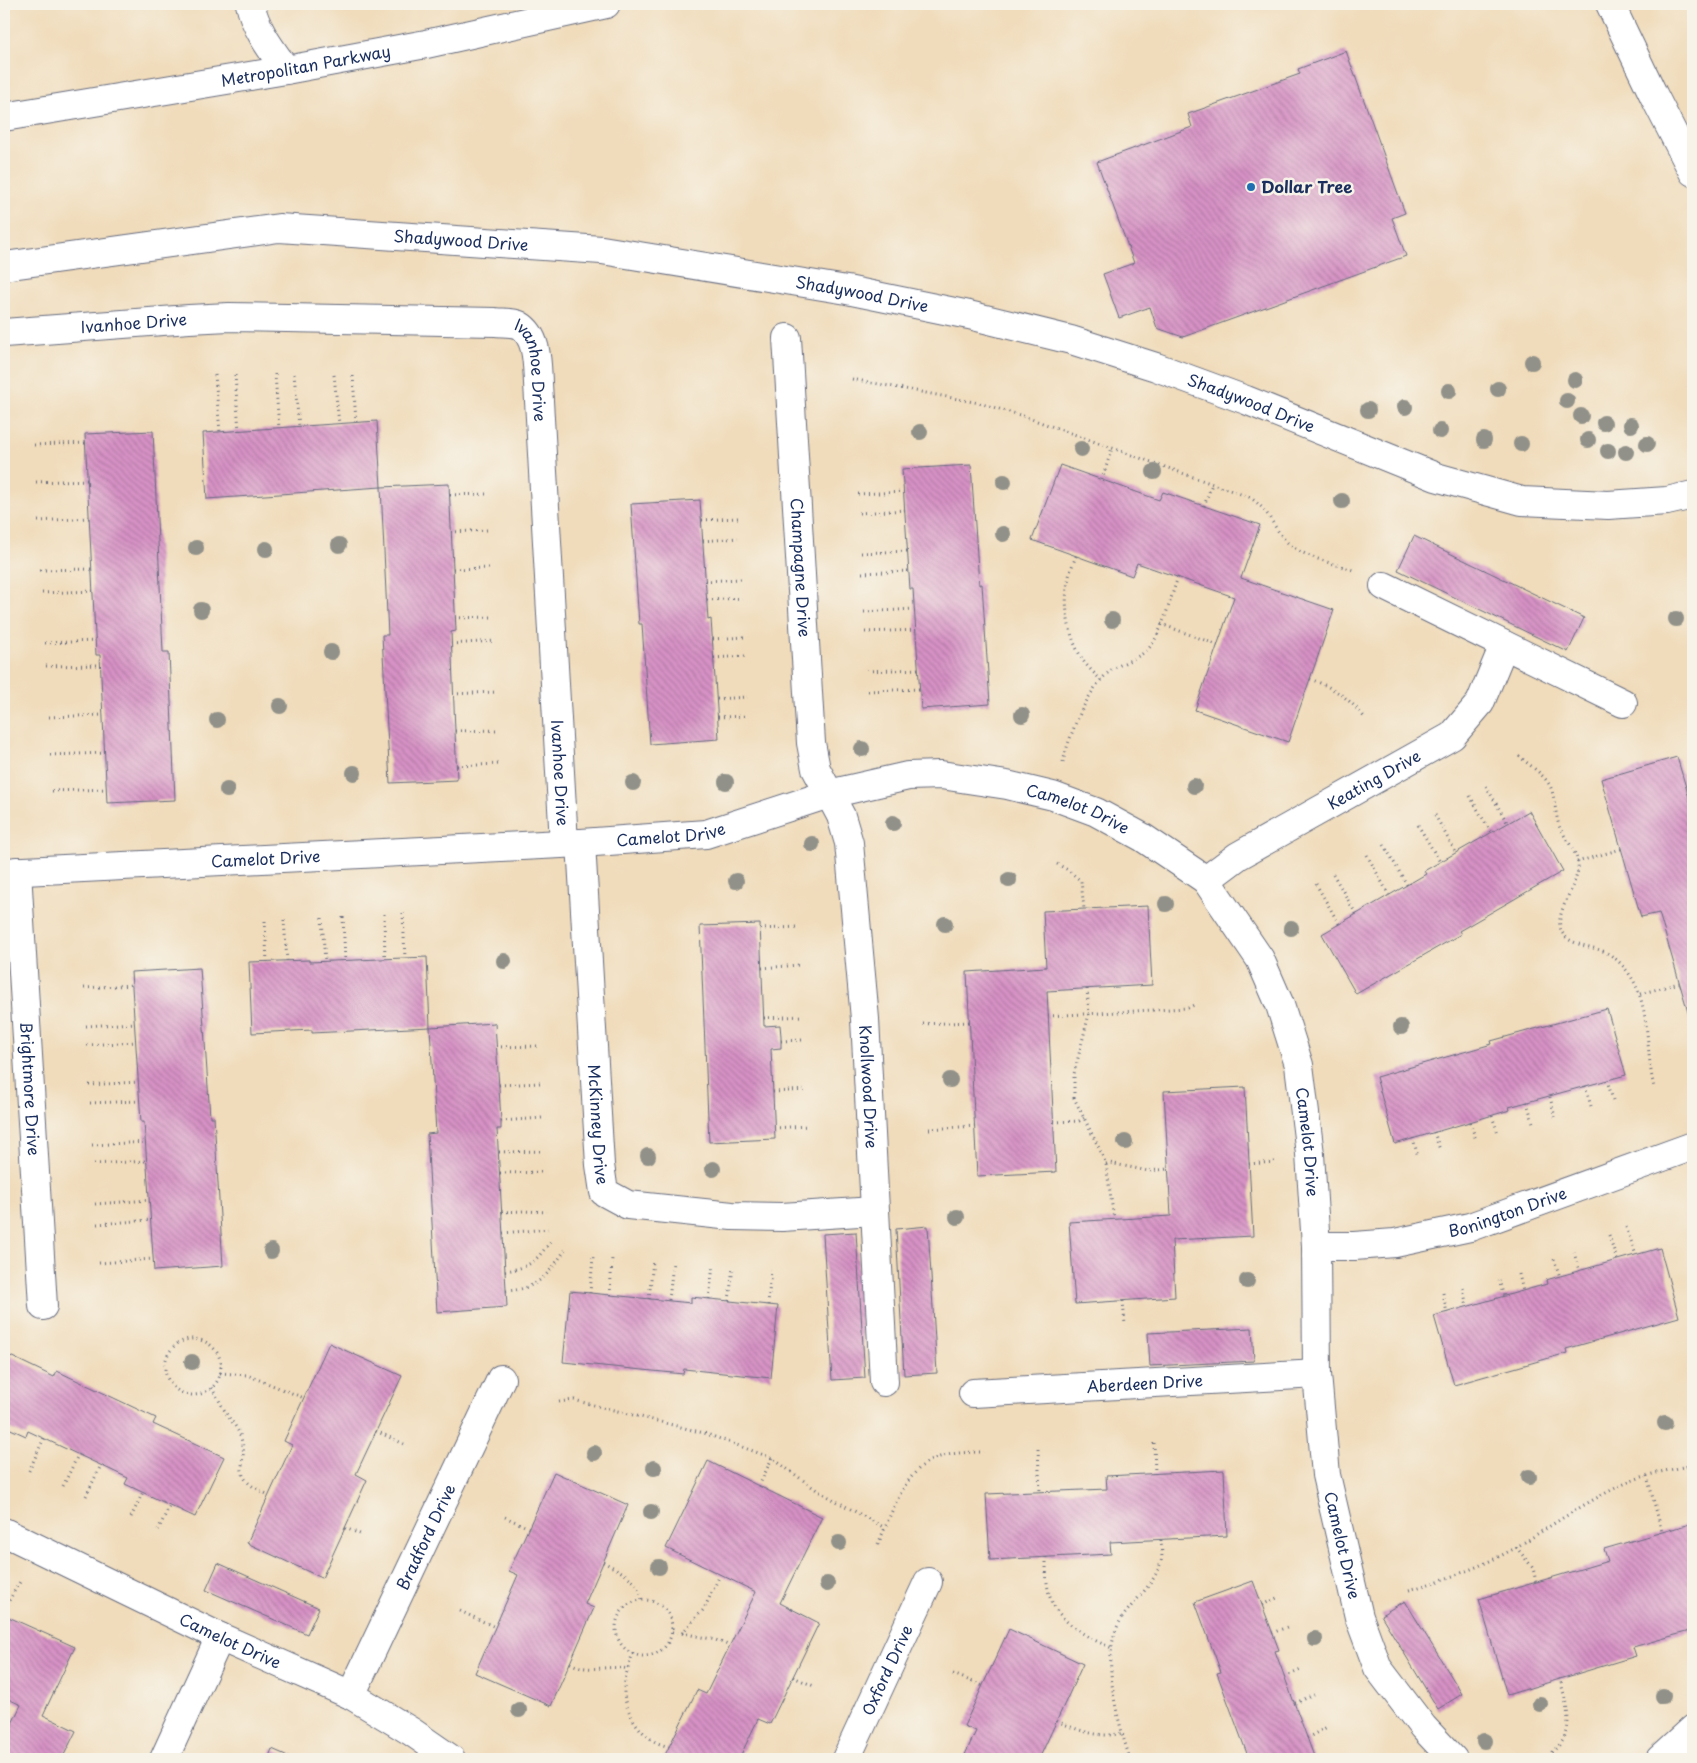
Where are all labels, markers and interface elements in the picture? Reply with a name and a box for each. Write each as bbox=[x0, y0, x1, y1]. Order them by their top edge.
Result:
street label: Metropolitan Parkway bbox=[219, 38, 392, 92]
place label: Dollar Tree bbox=[1261, 174, 1352, 198]
marker: Dollar Tree bbox=[1245, 181, 1257, 193]
street label: Shadywood Drive bbox=[393, 223, 529, 256]
street label: Shadywood Drive bbox=[794, 269, 931, 317]
street label: Ivanhoe Drive bbox=[80, 306, 188, 338]
street label: Ivanhoe Drive bbox=[511, 311, 553, 422]
street label: Shadywood Drive bbox=[1184, 367, 1319, 438]
street label: Champagne Drive bbox=[786, 497, 818, 638]
street label: Ivanhoe Drive bbox=[546, 719, 576, 827]
street label: Keating Drive bbox=[1322, 743, 1425, 815]
street label: Camelot Drive bbox=[1024, 777, 1134, 839]
street label: Camelot Drive bbox=[615, 816, 728, 851]
street label: Camelot Drive bbox=[210, 843, 321, 873]
street label: Brightmore Drive bbox=[15, 1021, 47, 1156]
street label: Knollwood Drive bbox=[854, 1024, 885, 1149]
street label: McKinney Drive bbox=[583, 1064, 616, 1186]
street label: Camelot Drive bbox=[1291, 1086, 1326, 1197]
street label: Bonington Drive bbox=[1446, 1180, 1570, 1242]
street label: Aberdeen Drive bbox=[1086, 1367, 1203, 1398]
street label: Bradford Drive bbox=[390, 1479, 461, 1594]
street label: Camelot Drive bbox=[1319, 1489, 1367, 1601]
street label: Camelot Drive bbox=[176, 1606, 285, 1674]
street label: Oxford Drive bbox=[855, 1620, 918, 1719]

